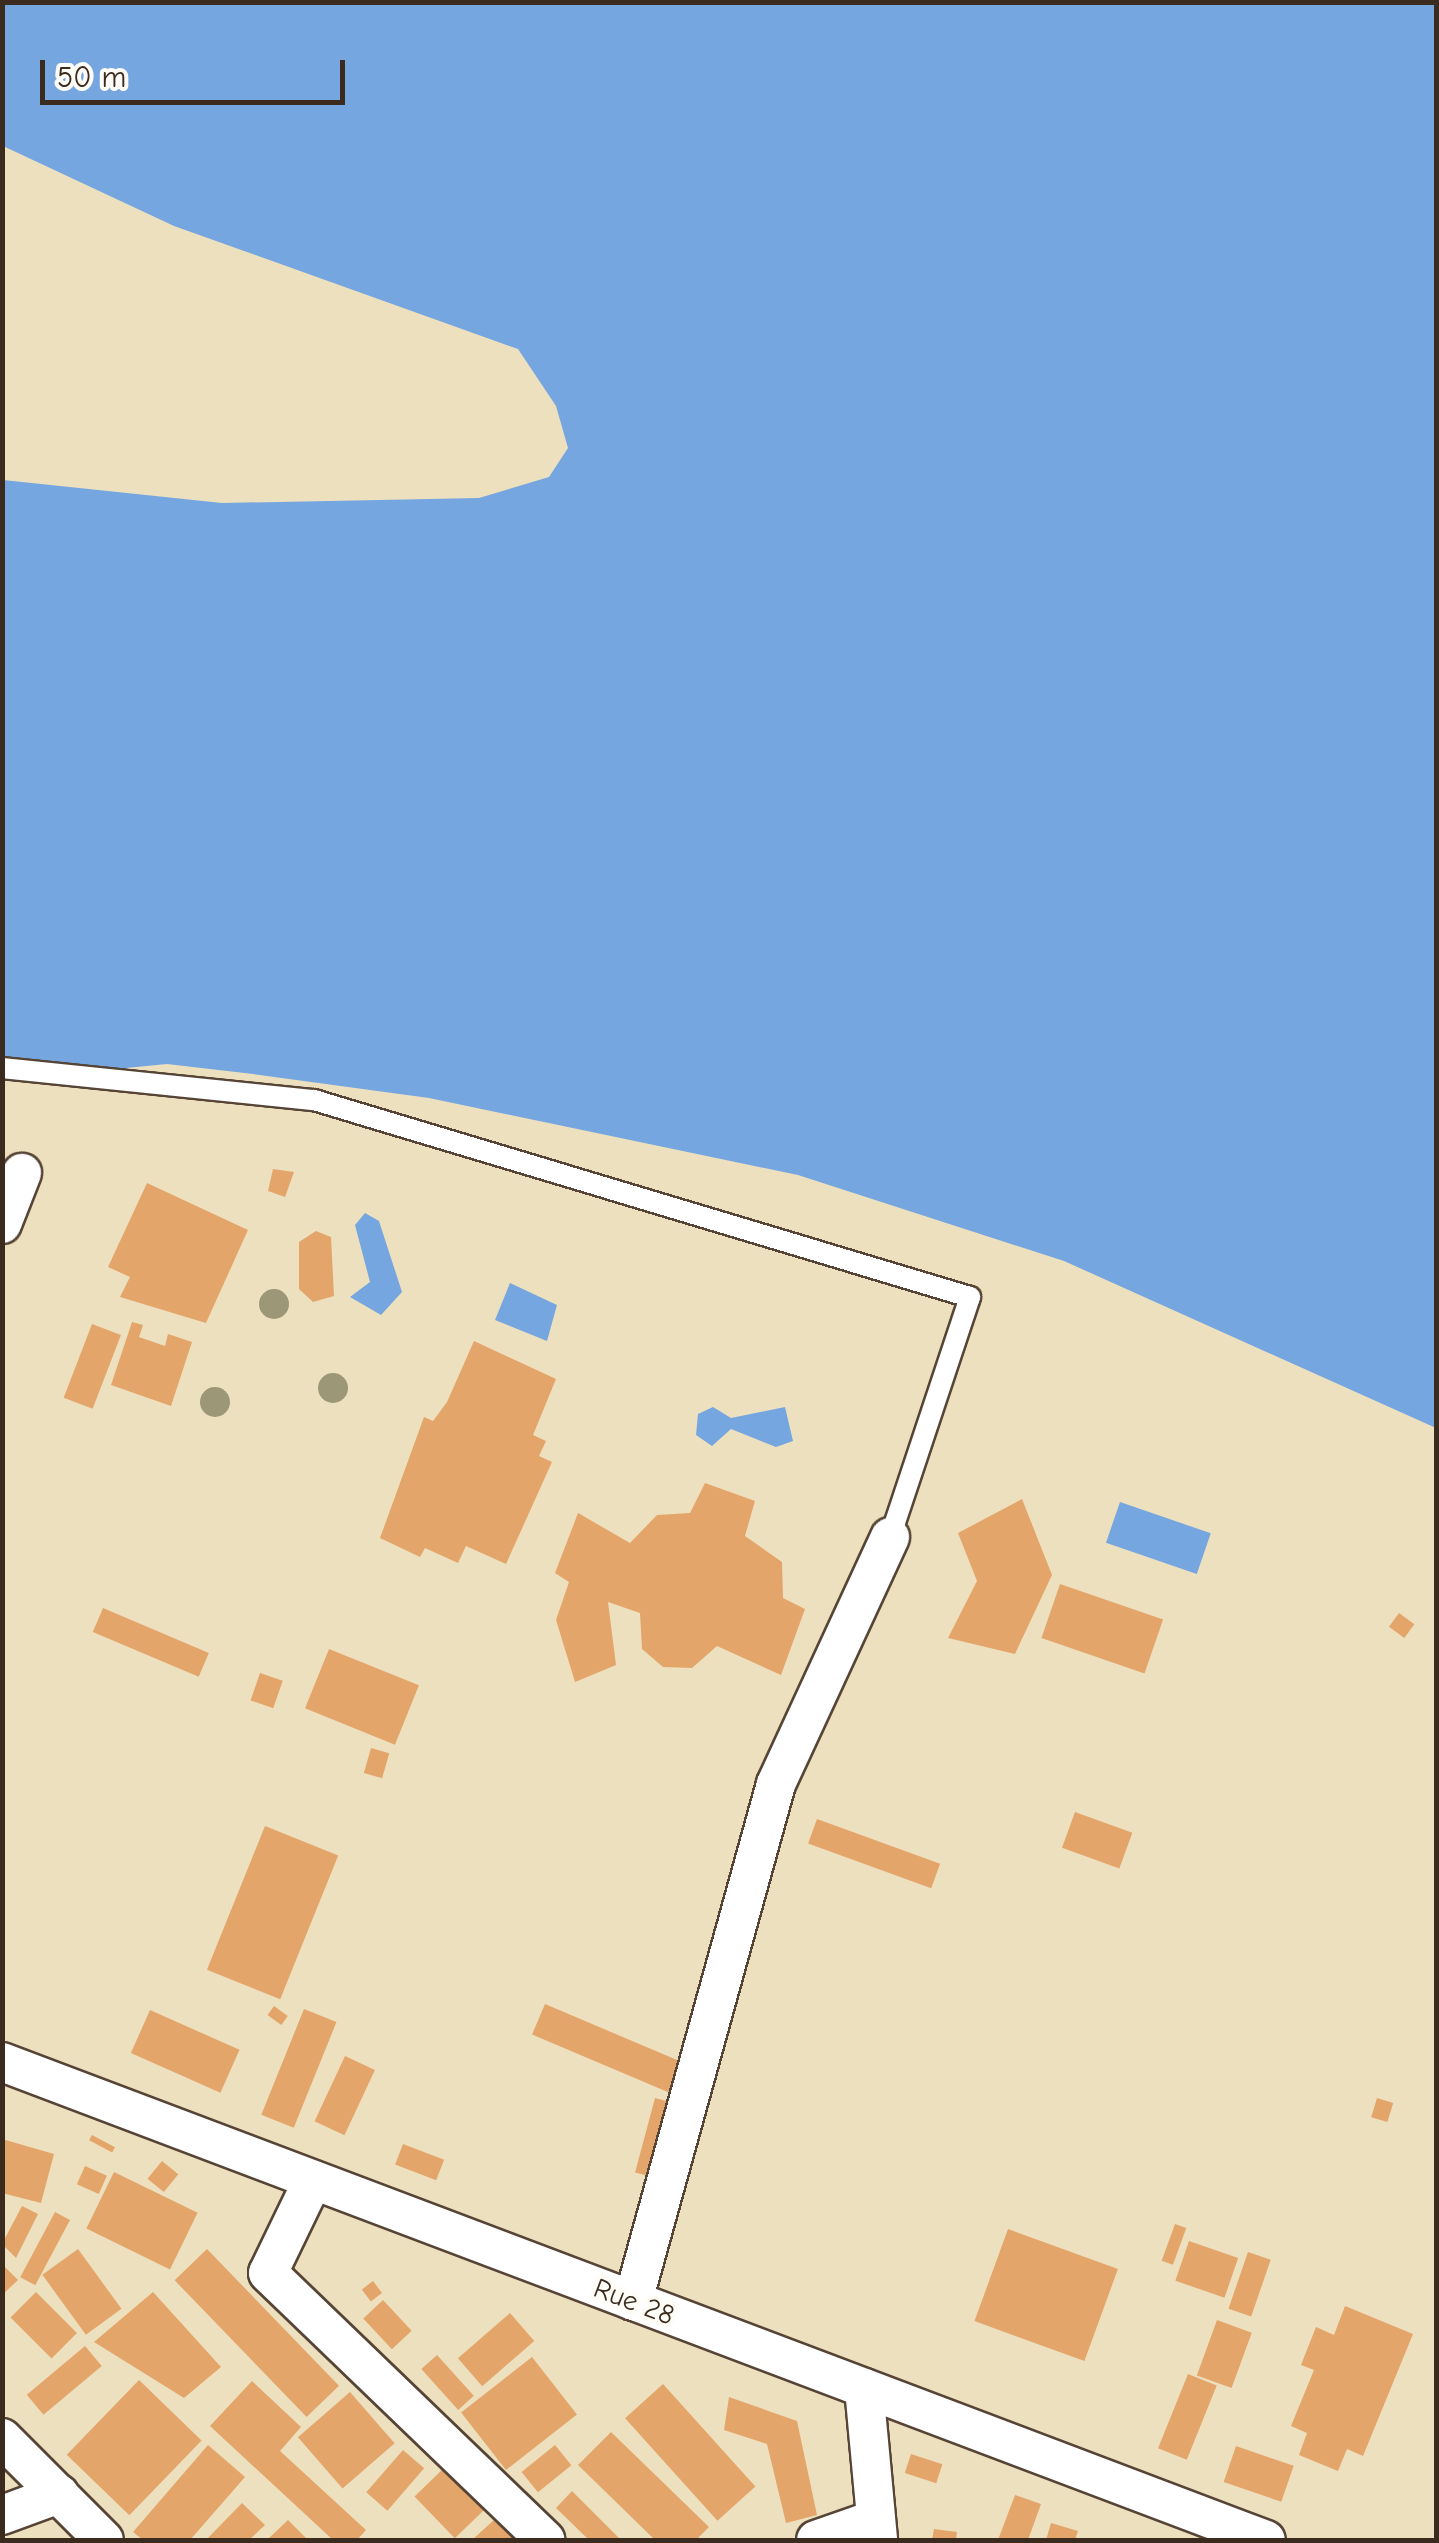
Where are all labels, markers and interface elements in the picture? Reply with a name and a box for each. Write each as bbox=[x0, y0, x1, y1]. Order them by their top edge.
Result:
scale bar bbox=[45, 40, 350, 102]
text: 50 m bbox=[57, 60, 126, 95]
street label: Rue 28 bbox=[589, 2271, 679, 2333]

